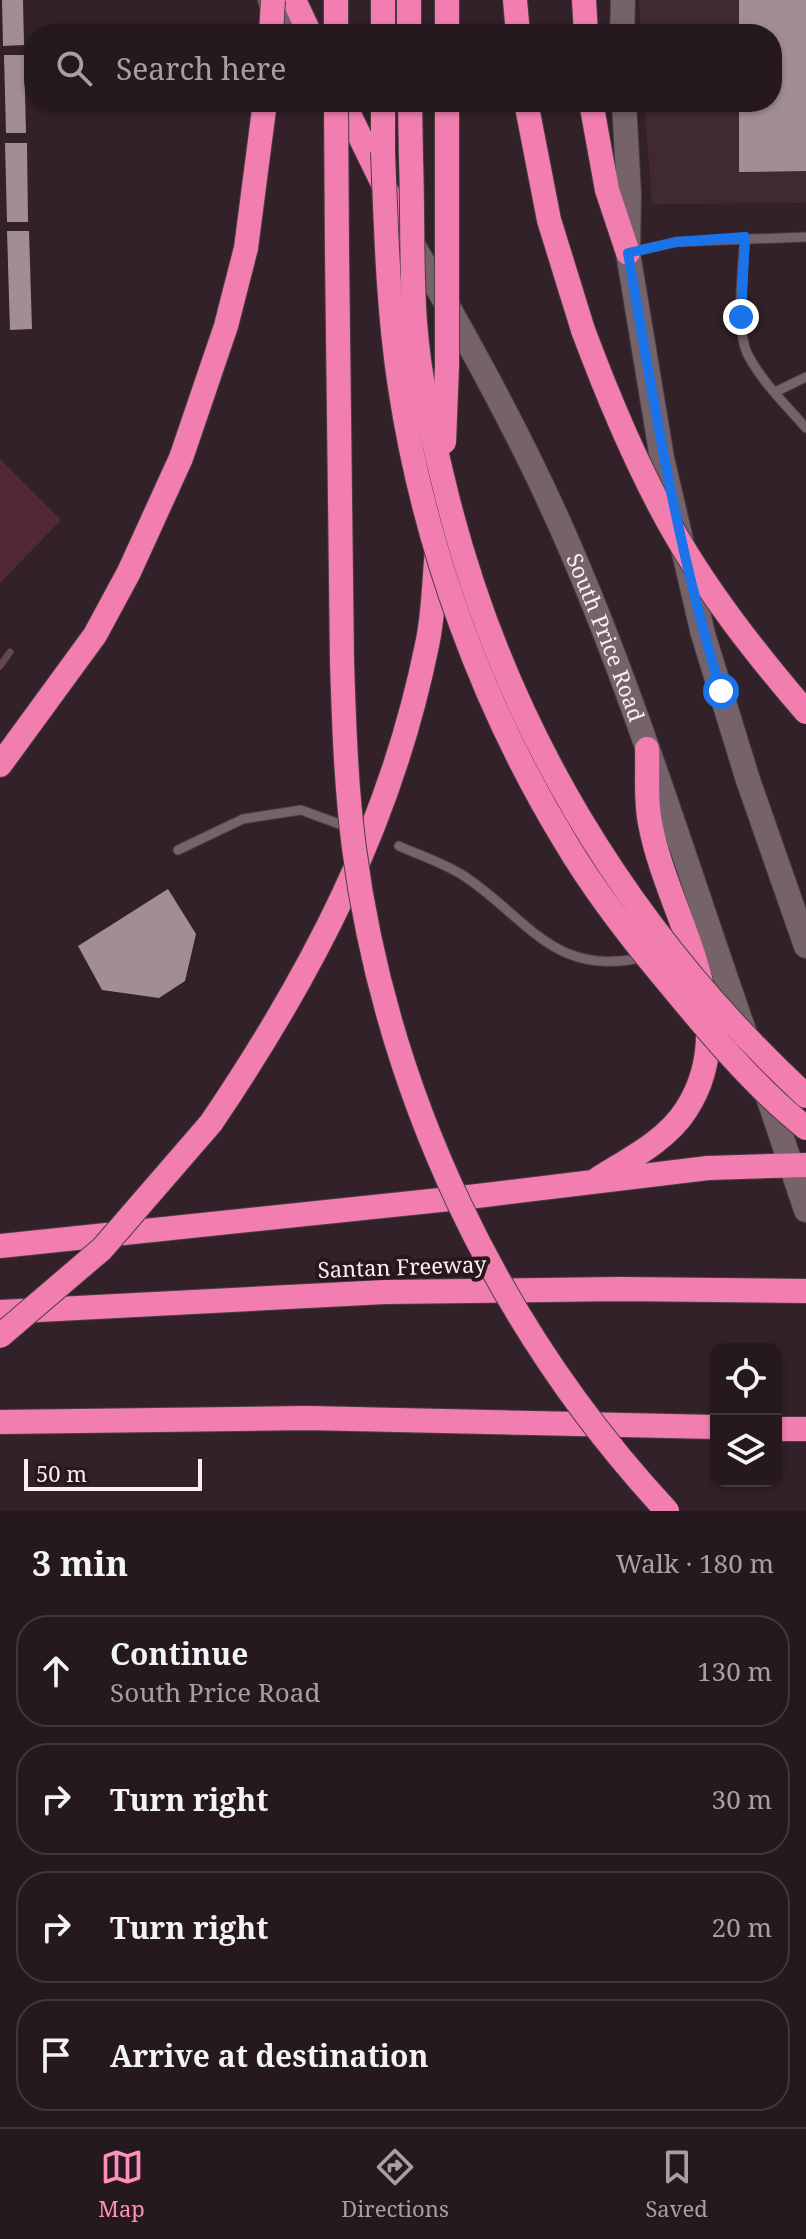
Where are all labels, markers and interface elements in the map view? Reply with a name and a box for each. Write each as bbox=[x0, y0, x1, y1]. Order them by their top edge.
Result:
search box bbox=[24, 24, 782, 112]
icon: search bbox=[52, 46, 96, 90]
text: Search here bbox=[116, 48, 286, 89]
route end bbox=[723, 299, 759, 335]
street label: South Price Road bbox=[560, 548, 653, 726]
route start bbox=[703, 673, 739, 709]
street label: Santan Freeway bbox=[317, 1248, 487, 1284]
map controls bbox=[710, 1343, 782, 1487]
button: locate bbox=[710, 1343, 782, 1415]
button: layers bbox=[710, 1415, 782, 1487]
scale bar bbox=[24, 1455, 202, 1491]
text: 50 m bbox=[36, 1458, 87, 1488]
text: 3 min bbox=[32, 1540, 128, 1586]
text: Walk · 180 m bbox=[616, 1545, 774, 1581]
text: Continue bbox=[110, 1633, 248, 1674]
icon: ahead bbox=[34, 1649, 78, 1693]
text: 130 m bbox=[697, 1653, 772, 1689]
text: South Price Road bbox=[110, 1674, 320, 1710]
icon: right bbox=[34, 1777, 78, 1821]
text: Turn right bbox=[110, 1779, 268, 1820]
text: 30 m bbox=[712, 1781, 772, 1817]
icon: right bbox=[34, 1905, 78, 1949]
text: Turn right bbox=[110, 1907, 268, 1948]
text: 20 m bbox=[712, 1909, 772, 1945]
icon: arrive bbox=[34, 2033, 78, 2077]
text: Arrive at destination bbox=[110, 2035, 429, 2076]
tab: Map bbox=[98, 2145, 145, 2223]
tab: Directions bbox=[341, 2145, 449, 2223]
tab: Saved bbox=[645, 2145, 708, 2223]

